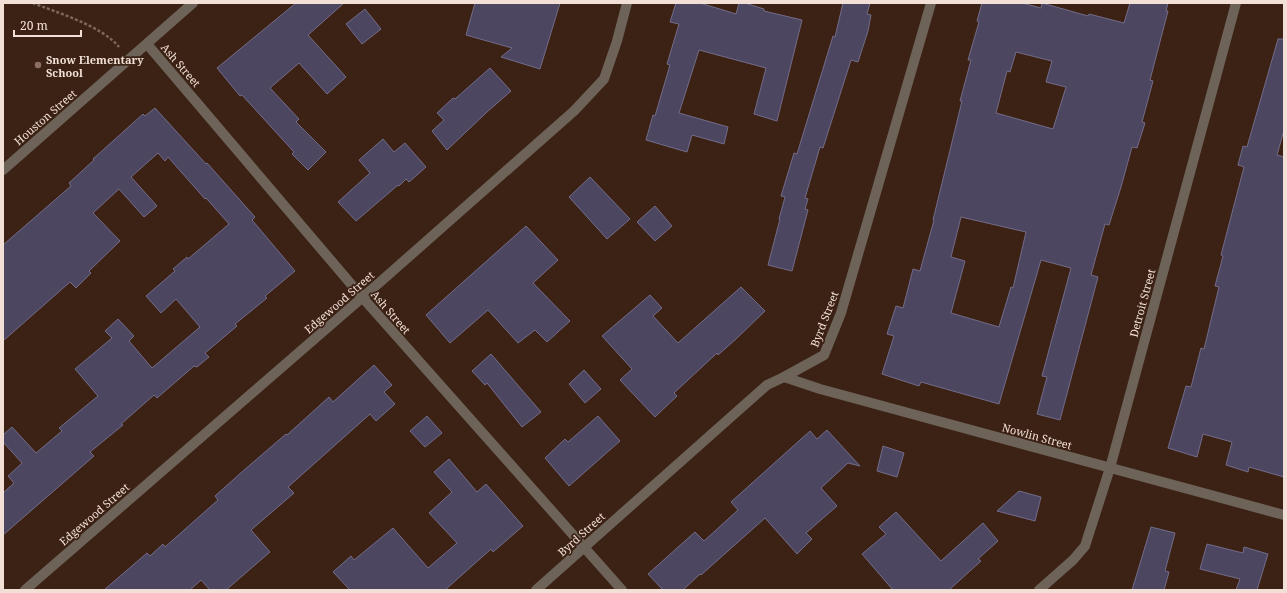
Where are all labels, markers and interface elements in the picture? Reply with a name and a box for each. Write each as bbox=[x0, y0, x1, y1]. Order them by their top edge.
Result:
scale bar bbox=[14, 12, 81, 38]
text: 20 m bbox=[20, 17, 48, 34]
street label: Ash Street bbox=[158, 40, 204, 90]
place label: Snow Elementary School bbox=[46, 52, 144, 80]
marker: Snow Elementary School bbox=[33, 60, 43, 70]
street label: Houston Street bbox=[11, 86, 79, 148]
street label: Edgewood Street bbox=[301, 267, 377, 336]
street label: Detroit Street bbox=[1126, 267, 1158, 339]
street label: Ash Street bbox=[368, 287, 414, 337]
street label: Byrd Street bbox=[806, 289, 842, 349]
street label: Nowlin Street bbox=[1000, 419, 1074, 453]
street label: Edgewood Street bbox=[56, 479, 132, 548]
street label: Byrd Street bbox=[554, 509, 608, 559]

